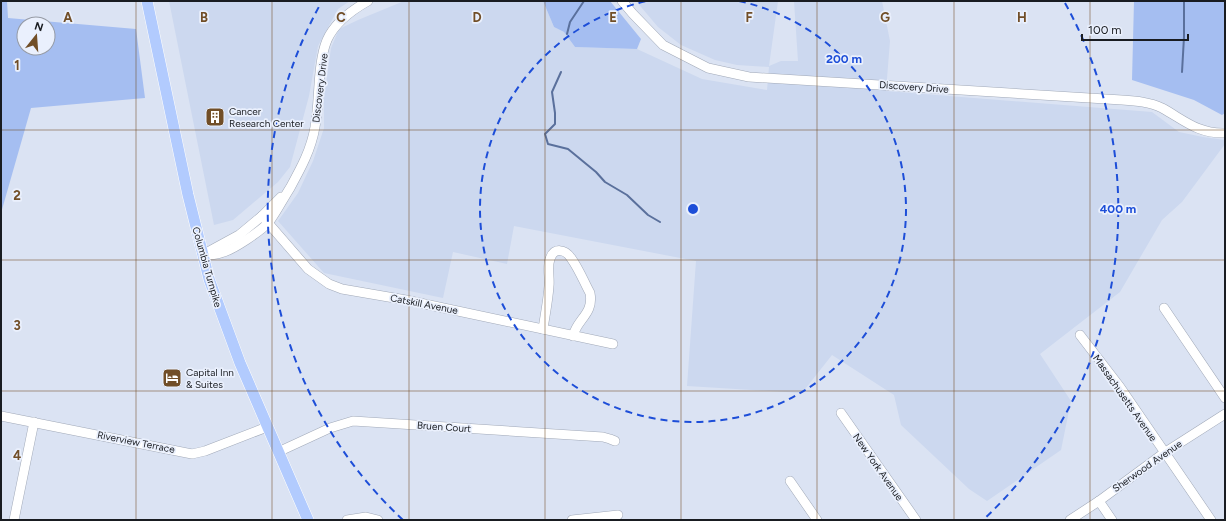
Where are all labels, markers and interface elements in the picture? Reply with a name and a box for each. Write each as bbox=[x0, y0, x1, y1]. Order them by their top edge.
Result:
text: A bbox=[63, 10, 73, 25]
text: B bbox=[200, 10, 208, 25]
text: C bbox=[336, 10, 346, 25]
text: D bbox=[472, 10, 482, 25]
text: E bbox=[609, 10, 617, 25]
text: F bbox=[745, 10, 753, 25]
text: G bbox=[880, 10, 890, 25]
text: H bbox=[1017, 10, 1027, 25]
north arrow bbox=[16, 16, 56, 56]
scale bar bbox=[1082, 16, 1188, 42]
text: N bbox=[33, 19, 45, 34]
text: 100 m bbox=[1088, 23, 1122, 37]
street label: Discovery Drive bbox=[309, 52, 331, 123]
text: 200 m bbox=[826, 52, 862, 66]
text: 1 bbox=[14, 58, 20, 73]
street label: Discovery Drive bbox=[879, 78, 950, 96]
place label: Cancer Research Center bbox=[229, 105, 304, 130]
building icon: Cancer Research Center bbox=[204, 106, 226, 128]
text: 2 bbox=[13, 188, 21, 203]
centre of rings bbox=[686, 202, 700, 216]
text: 400 m bbox=[1100, 202, 1136, 216]
street label: Columbia Turnpike bbox=[189, 225, 225, 309]
street label: Catskill Avenue bbox=[389, 291, 459, 317]
text: 3 bbox=[13, 318, 21, 333]
street label: Massachusetts Avenue bbox=[1090, 352, 1160, 444]
place label: Capital Inn & Suites bbox=[186, 366, 234, 391]
hotel icon: Capital Inn & Suites bbox=[161, 367, 183, 389]
street label: Bruen Court bbox=[416, 419, 472, 435]
street label: Riverview Terrace bbox=[96, 428, 176, 456]
street label: New York Avenue bbox=[850, 431, 906, 504]
street label: Sherwood Avenue bbox=[1110, 437, 1185, 495]
text: 4 bbox=[13, 448, 21, 463]

